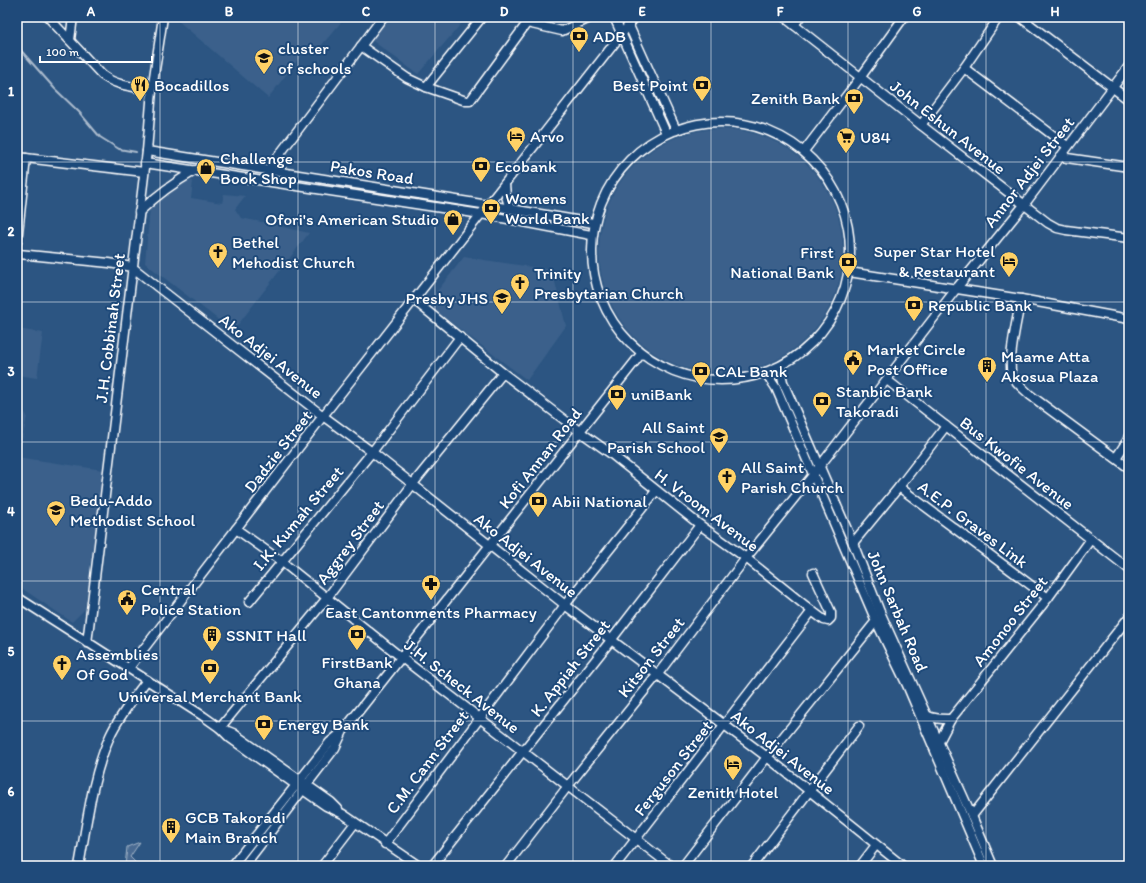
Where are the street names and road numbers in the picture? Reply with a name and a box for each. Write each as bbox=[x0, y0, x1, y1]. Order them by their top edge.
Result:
street label: John Eshun Avenue bbox=[886, 76, 1010, 178]
street label: Annor Adjei Street bbox=[980, 112, 1079, 231]
street label: Pakos Road bbox=[329, 156, 416, 189]
street label: J.H. Cobbinah Street bbox=[91, 252, 129, 404]
street label: Ako Adjei Avenue bbox=[215, 309, 327, 403]
street label: Kofi Annan Road bbox=[494, 403, 586, 512]
street label: Dadzie Street bbox=[240, 405, 317, 496]
street label: Bus Kwofie Avenue bbox=[956, 412, 1078, 514]
street label: I.K. Kumah Street bbox=[249, 461, 348, 574]
street label: H. Vroom Avenue bbox=[651, 464, 763, 556]
street label: A.E.P. Graves Link bbox=[914, 476, 1032, 572]
street label: Aggrey Street bbox=[312, 496, 388, 588]
street label: Ako Adjei Avenue bbox=[470, 508, 582, 602]
street label: John Sarbah Road bbox=[863, 547, 933, 675]
street label: Amonoo Street bbox=[969, 571, 1052, 670]
street label: Kitson Street bbox=[613, 613, 689, 701]
street label: K. Appiah Street bbox=[526, 615, 614, 721]
street label: J.H. Scheck Avenue bbox=[400, 635, 524, 737]
street label: Ako Adjei Avenue bbox=[727, 705, 839, 799]
street label: C.M. Cann Street bbox=[382, 706, 473, 818]
street label: Ferguson Street bbox=[629, 716, 717, 820]

